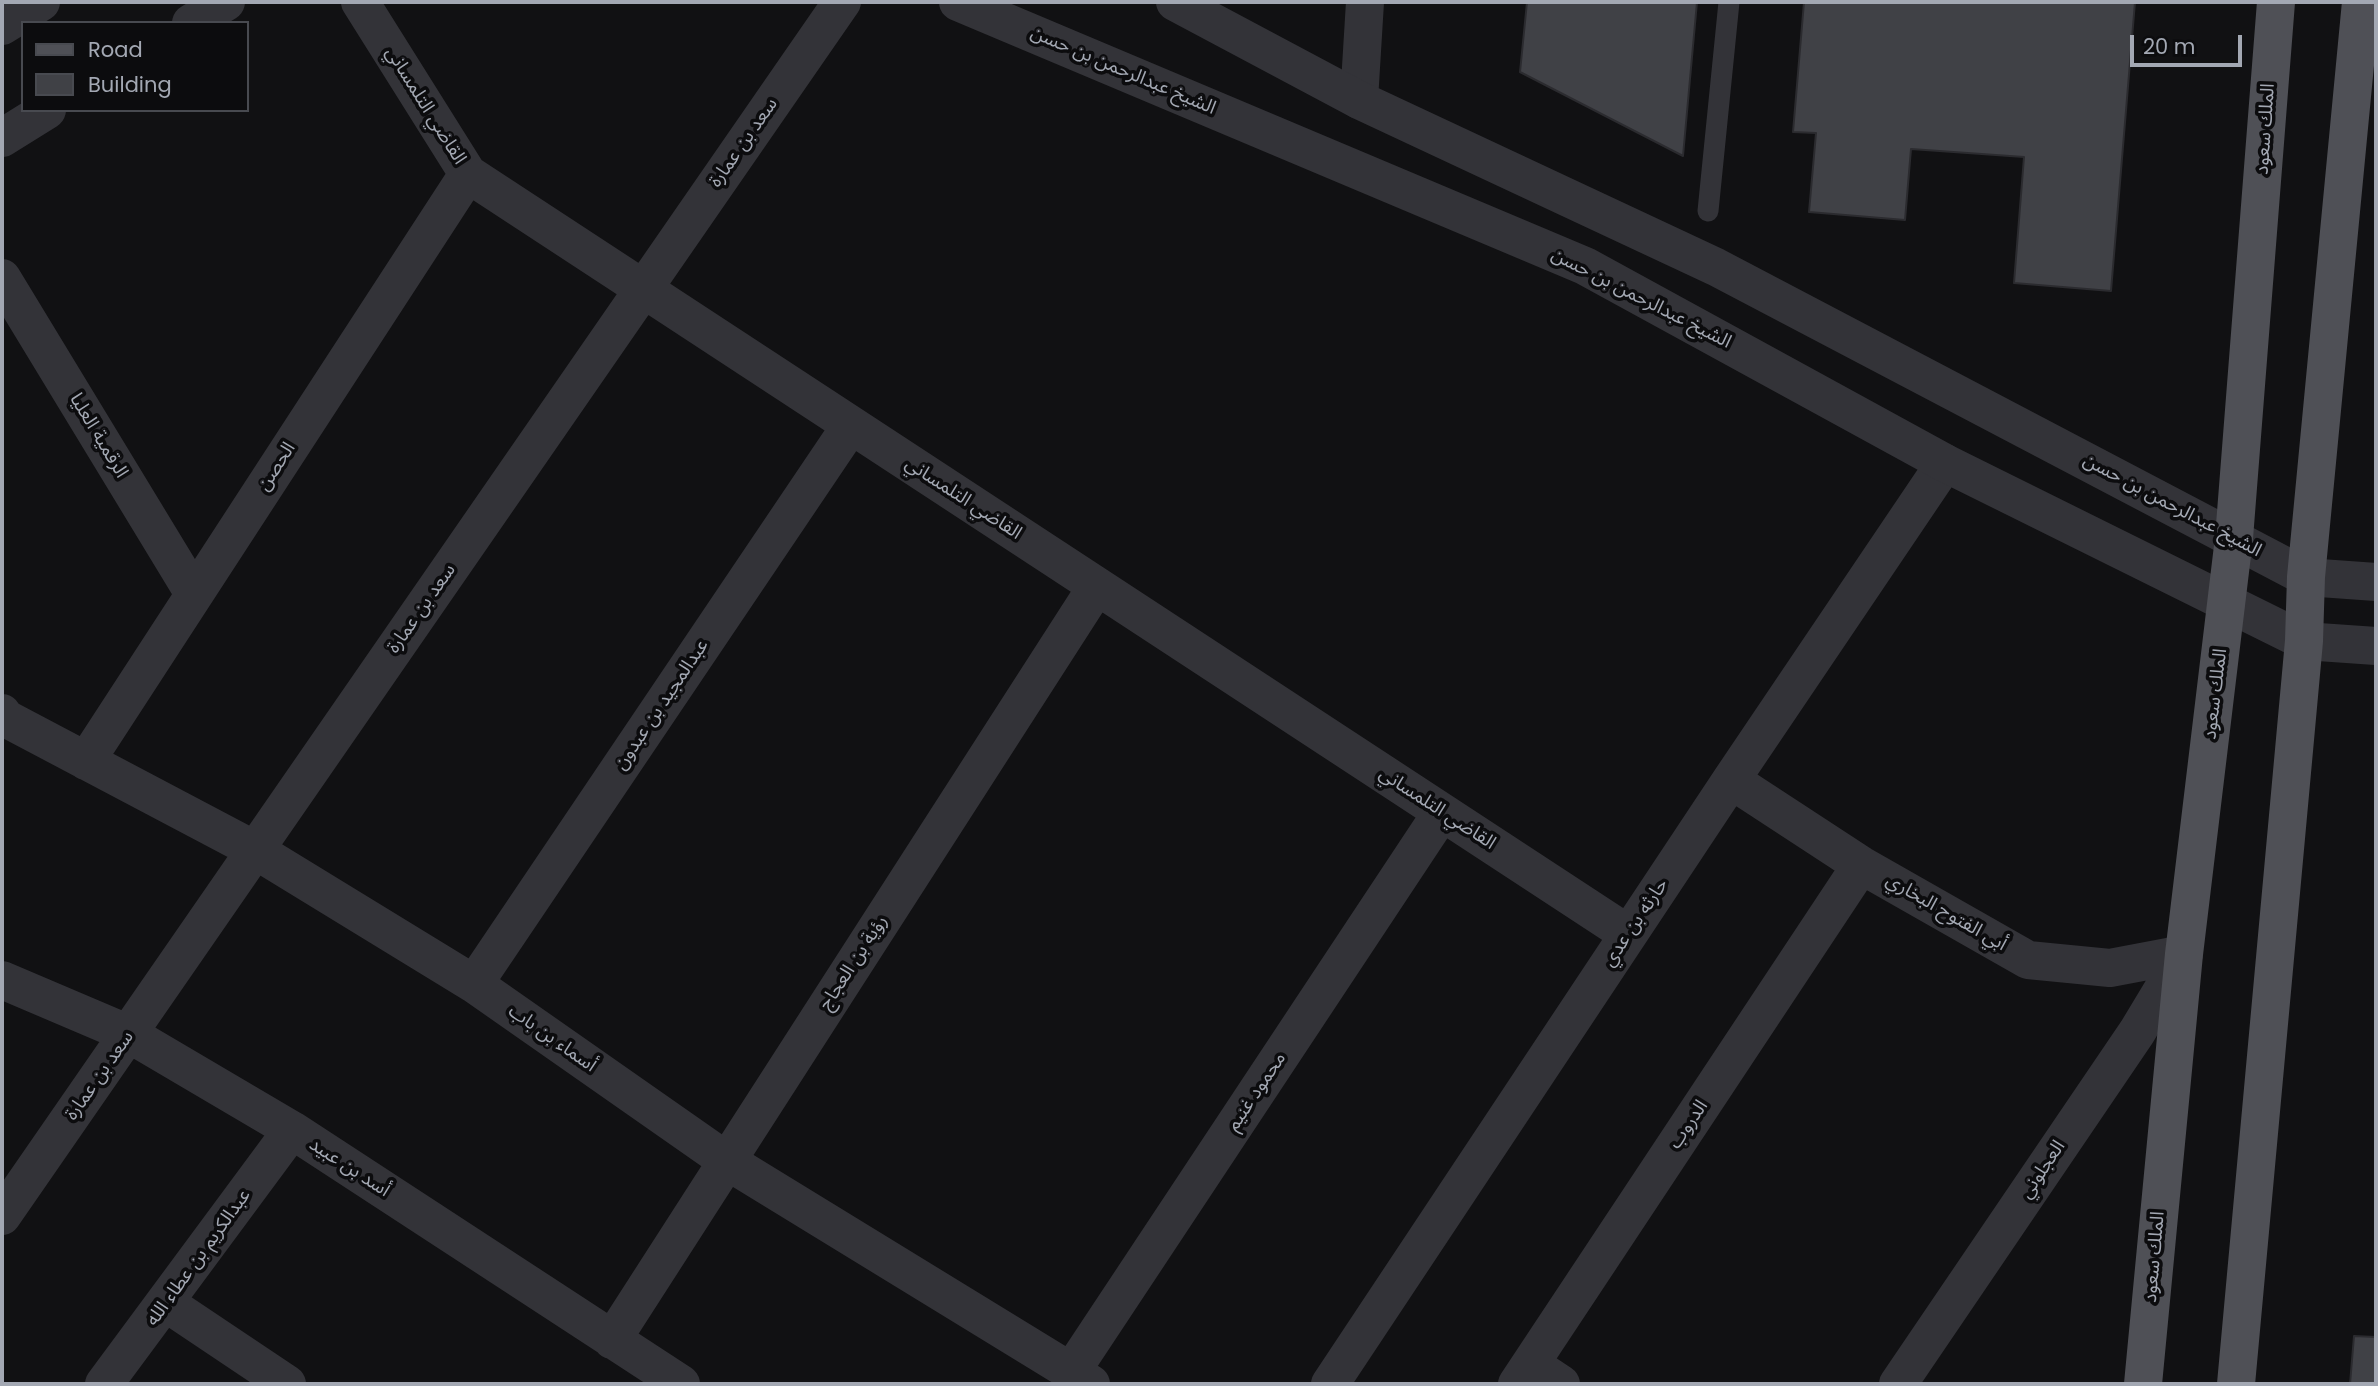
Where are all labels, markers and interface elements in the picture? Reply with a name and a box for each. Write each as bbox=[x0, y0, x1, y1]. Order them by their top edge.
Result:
legend bbox=[21, 21, 248, 112]
scale bar bbox=[2133, 21, 2245, 65]
street label: الشيخ عبدالرحمن بن حسن bbox=[1027, 22, 1219, 120]
text: 20 m bbox=[2143, 32, 2196, 61]
text: Road bbox=[88, 35, 143, 64]
street label: القاضي التلمساني bbox=[380, 43, 470, 169]
text: Building bbox=[88, 70, 172, 99]
street label: الملك سعود bbox=[2251, 83, 2281, 175]
street label: سعد بن عمارة bbox=[705, 94, 783, 192]
street label: الشيخ عبدالرحمن بن حسن bbox=[1547, 244, 1735, 354]
street label: الرقمية العليا bbox=[64, 389, 132, 483]
street label: الحصن bbox=[253, 438, 301, 496]
street label: الشيخ عبدالرحمن بن حسن bbox=[2079, 449, 2265, 563]
street label: القاضي التلمساني bbox=[900, 453, 1026, 545]
street label: سعد بن عمارة bbox=[383, 560, 461, 658]
street label: عبدالمجيد بن عبدون bbox=[610, 635, 714, 775]
street label: الملك سعود bbox=[2199, 647, 2233, 741]
street label: القاضي التلمساني bbox=[1374, 763, 1500, 855]
street label: أبي الفتوح البخاري bbox=[1881, 869, 2011, 957]
street label: حارثه بن عدي bbox=[1598, 875, 1674, 971]
street label: رؤية بن العجاج bbox=[815, 911, 893, 1015]
street label: أسماء بن باب bbox=[504, 1000, 600, 1078]
street label: سعد بن عمارة bbox=[61, 1027, 139, 1125]
street label: محمود غنيم bbox=[1222, 1048, 1292, 1136]
street label: الدروب bbox=[1664, 1096, 1714, 1154]
street label: أسد بن عبيد bbox=[304, 1133, 394, 1203]
street label: العجلوني bbox=[2015, 1137, 2071, 1203]
street label: عبدالكريم بن عطاء الله bbox=[142, 1185, 256, 1331]
street label: الملك سعود bbox=[2140, 1210, 2170, 1304]

